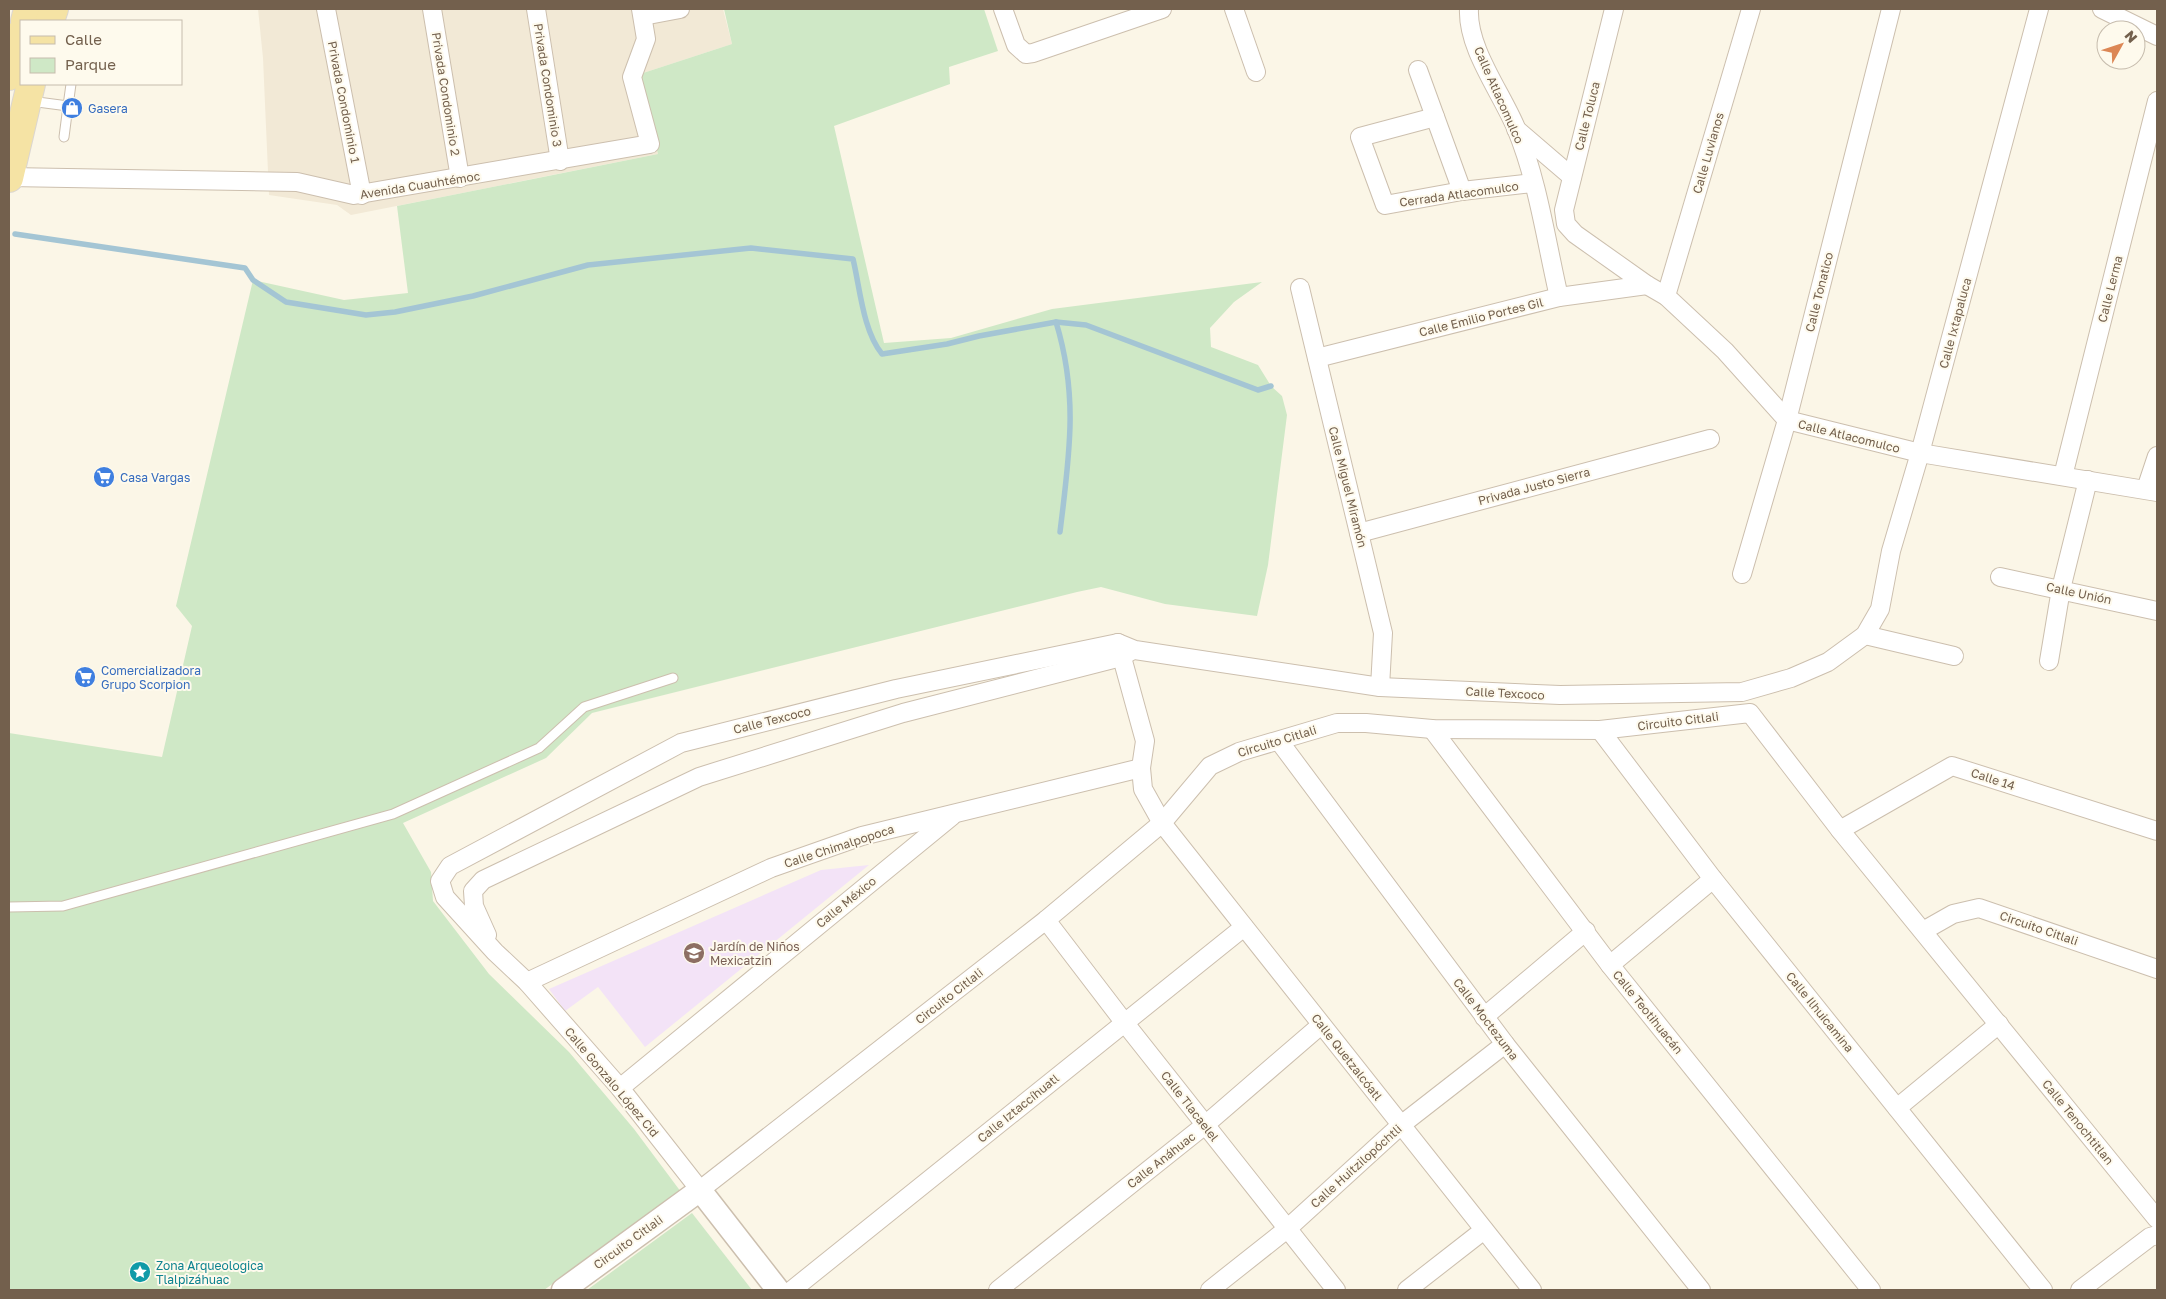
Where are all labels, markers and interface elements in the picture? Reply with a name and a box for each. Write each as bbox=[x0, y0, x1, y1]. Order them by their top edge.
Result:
legend bbox=[20, 20, 182, 85]
north arrow bbox=[2096, 20, 2146, 70]
street label: Privada Condominio 3 bbox=[531, 22, 565, 148]
text: N bbox=[2121, 27, 2141, 46]
text: Calle bbox=[65, 30, 102, 48]
street label: Privada Condominio 2 bbox=[429, 31, 463, 157]
street label: Privada Condominio 1 bbox=[325, 40, 363, 164]
street label: Calle Atlacomulco bbox=[1471, 44, 1527, 146]
text: Parque bbox=[65, 55, 116, 73]
street label: Calle Toluca bbox=[1571, 80, 1603, 152]
shop icon: Gasera bbox=[60, 96, 84, 120]
place label: Gasera bbox=[88, 101, 128, 116]
street label: Calle Luvianos bbox=[1689, 111, 1727, 195]
street label: Avenida Cuauhtémoc bbox=[359, 168, 482, 202]
street label: Cerrada Atlacomulco bbox=[1398, 178, 1520, 210]
street label: Calle Tonatico bbox=[1802, 250, 1836, 334]
street label: Calle Lerma bbox=[2094, 254, 2126, 324]
street label: Calle Ixtapaluca bbox=[1936, 276, 1974, 370]
street label: Calle Emilio Portes Gil bbox=[1417, 294, 1545, 340]
street label: Calle Atlacomulco bbox=[1796, 416, 1902, 456]
street label: Calle Miguel Miramón bbox=[1326, 425, 1370, 549]
street label: Privada Justo Sierra bbox=[1476, 464, 1592, 508]
supermarket icon: Casa Vargas bbox=[92, 465, 116, 489]
place label: Casa Vargas bbox=[120, 470, 190, 485]
street label: Calle Unión bbox=[2045, 579, 2113, 607]
place label: Comercializadora Grupo Scorpion bbox=[101, 663, 201, 692]
supermarket icon: Comercializadora Grupo Scorpion bbox=[73, 665, 97, 689]
street label: Calle Texcoco bbox=[1465, 683, 1545, 703]
street label: Calle Texcoco bbox=[732, 703, 812, 737]
street label: Circuito Citlali bbox=[1636, 709, 1720, 733]
street label: Circuito Citlali bbox=[1236, 722, 1318, 760]
street label: Calle 14 bbox=[1969, 765, 2017, 793]
street label: Calle Chimalpopoca bbox=[782, 821, 896, 871]
street label: Calle México bbox=[813, 873, 879, 931]
street label: Circuito Citlali bbox=[1998, 908, 2080, 948]
place label: Jardín de Niños Mexicatzin bbox=[710, 939, 800, 968]
school or university icon: Jardín de Niños Mexicatzin bbox=[682, 941, 706, 965]
street label: Circuito Citlali bbox=[912, 965, 986, 1027]
street label: Calle Teotihuacán bbox=[1610, 967, 1686, 1057]
street label: Calle Ilhuicamina bbox=[1783, 969, 1857, 1055]
street label: Calle Moctezuma bbox=[1450, 975, 1522, 1063]
street label: Calle Quetzalcóatl bbox=[1308, 1011, 1386, 1104]
street label: Calle Gonzalo López Cid bbox=[562, 1024, 662, 1140]
street label: Calle Tlacaelel bbox=[1158, 1068, 1222, 1144]
street label: Calle Iztaccíhuatl bbox=[974, 1070, 1062, 1146]
street label: Calle Tenochtitlan bbox=[2039, 1076, 2117, 1168]
street label: Calle Huitzilopóchtli bbox=[1307, 1121, 1405, 1211]
street label: Calle Anáhuac bbox=[1124, 1128, 1199, 1191]
street label: Circuito Citlali bbox=[590, 1212, 666, 1272]
place label: Zona Arqueologica Tlalpizáhuac bbox=[156, 1258, 264, 1287]
place icon: Zona Arqueologica Tlalpizáhuac bbox=[128, 1260, 152, 1284]

